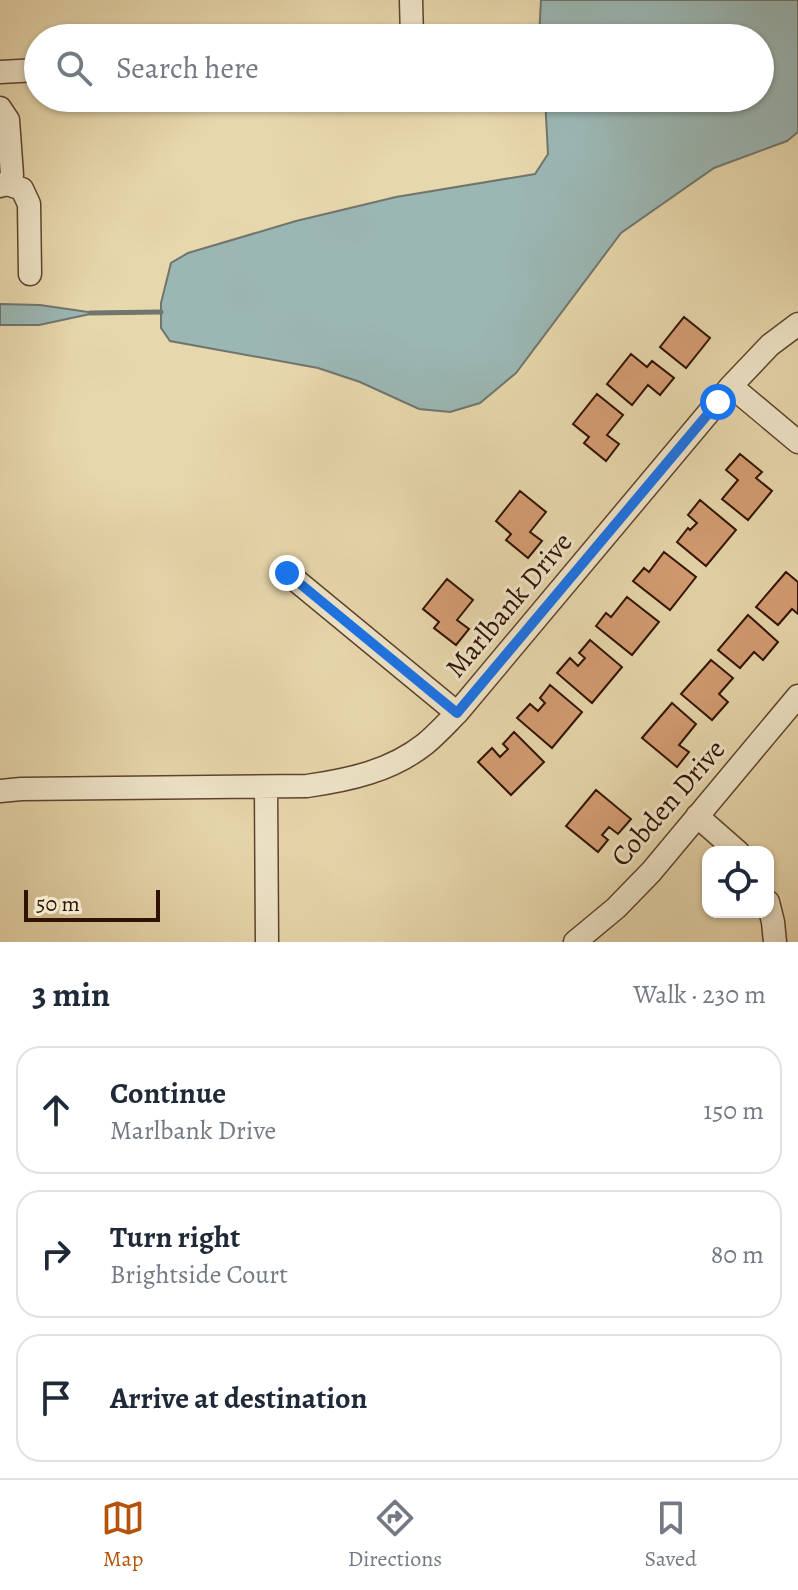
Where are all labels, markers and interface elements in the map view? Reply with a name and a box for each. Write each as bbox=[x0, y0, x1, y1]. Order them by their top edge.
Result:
search box bbox=[24, 24, 774, 112]
icon: search bbox=[52, 46, 96, 90]
text: Search here bbox=[116, 48, 259, 88]
route start bbox=[700, 384, 736, 420]
street label: Marlbank Drive bbox=[437, 524, 581, 686]
route end bbox=[269, 555, 305, 591]
street label: Cobden Drive bbox=[602, 731, 734, 875]
map controls bbox=[702, 846, 774, 918]
button: locate bbox=[702, 846, 774, 918]
scale bar bbox=[24, 886, 160, 922]
text: 50 m bbox=[36, 889, 80, 919]
text: 3 min bbox=[32, 971, 110, 1018]
text: Walk · 230 m bbox=[633, 977, 766, 1012]
text: Continue bbox=[110, 1073, 226, 1113]
icon: ahead bbox=[34, 1088, 78, 1132]
text: 150 m bbox=[703, 1093, 764, 1128]
text: Marlbank Drive bbox=[110, 1113, 276, 1148]
text: Turn right bbox=[110, 1217, 240, 1257]
icon: right bbox=[34, 1232, 78, 1276]
text: 80 m bbox=[711, 1237, 764, 1272]
text: Brightside Court bbox=[110, 1257, 288, 1292]
icon: arrive bbox=[34, 1376, 78, 1420]
text: Arrive at destination bbox=[110, 1378, 367, 1418]
tab: Map bbox=[101, 1496, 145, 1574]
tab: Directions bbox=[348, 1496, 442, 1574]
tab: Saved bbox=[645, 1496, 697, 1574]

